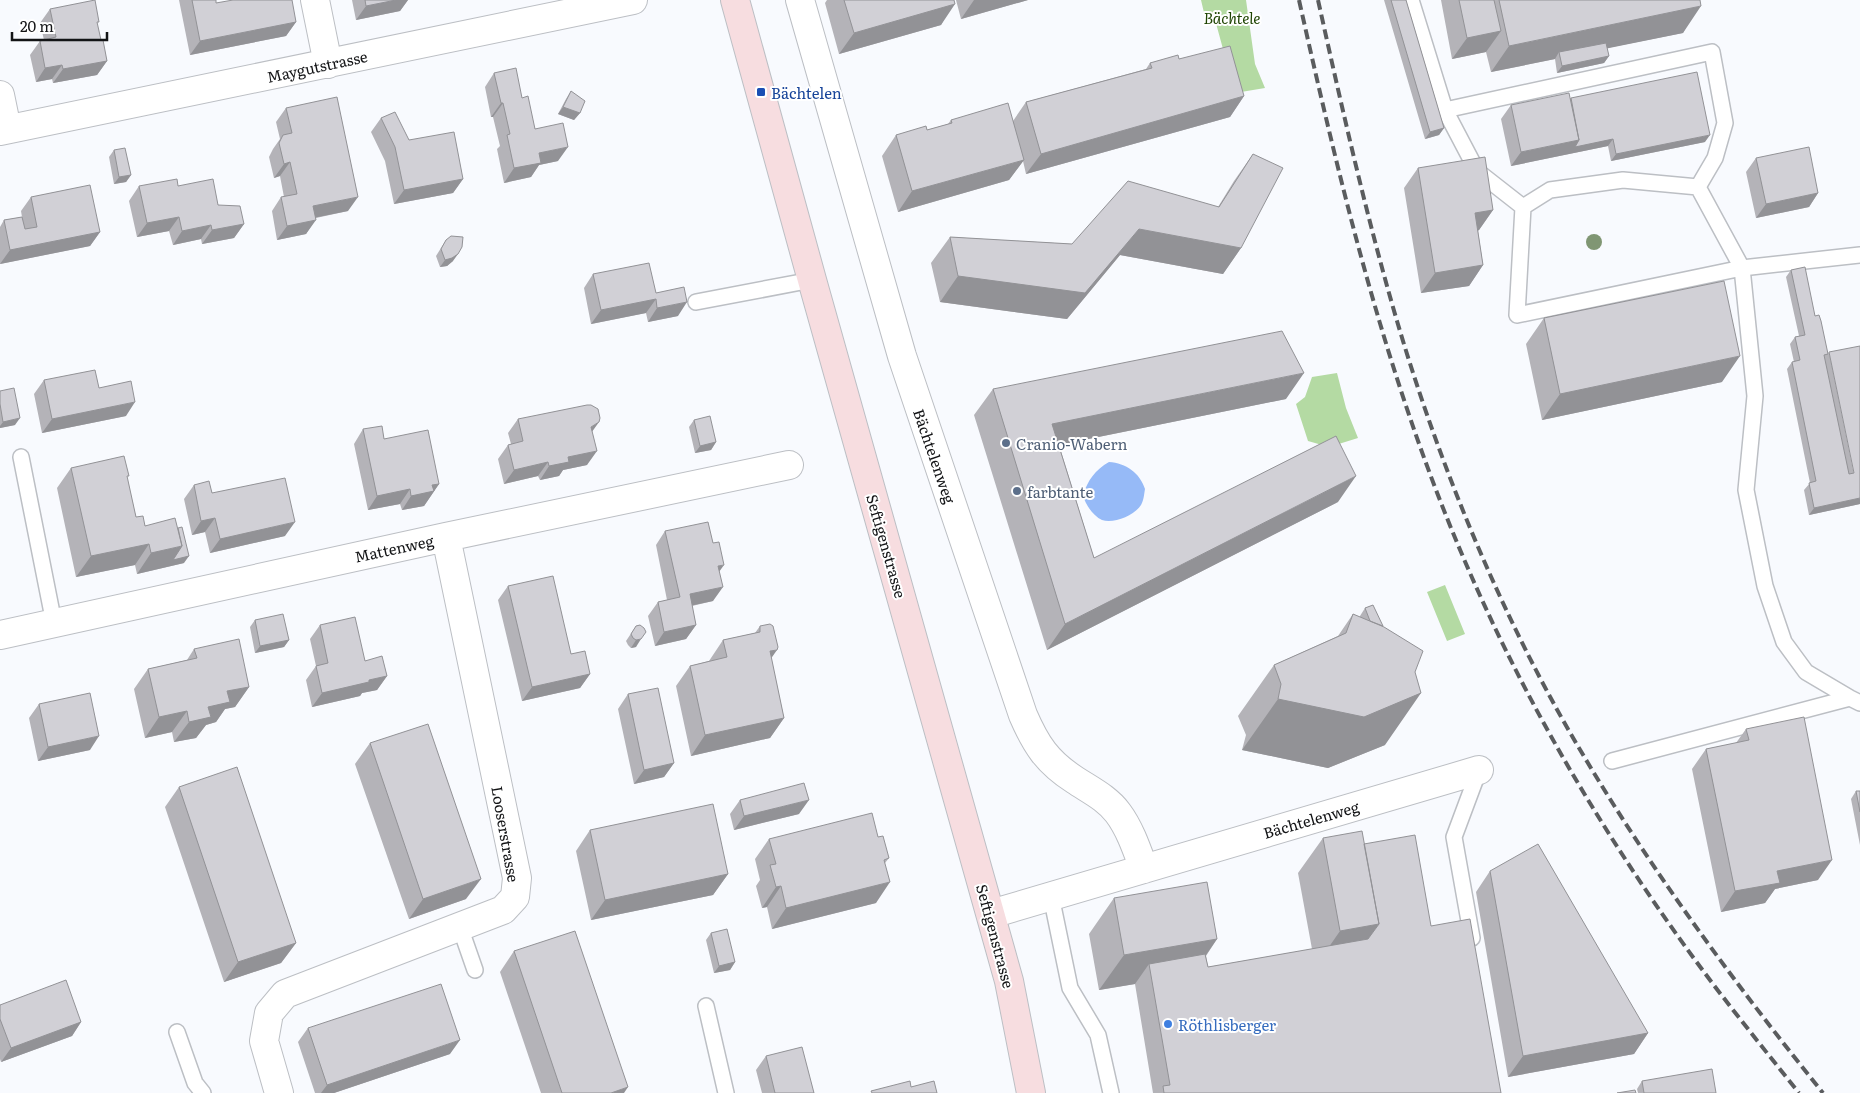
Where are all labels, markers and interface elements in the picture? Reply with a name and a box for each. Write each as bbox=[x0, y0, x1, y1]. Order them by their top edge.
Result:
park label: Bächtele bbox=[1203, 6, 1261, 29]
scale bar bbox=[12, 10, 108, 42]
text: 20 m bbox=[20, 14, 54, 37]
street label: Maygutstrasse bbox=[265, 44, 370, 88]
place label: Bächtelen bbox=[771, 81, 842, 104]
marker: Bächtelen bbox=[755, 86, 767, 98]
street label: Bächtelenweg bbox=[908, 405, 962, 507]
place label: Cranio-Wabern bbox=[1016, 432, 1128, 455]
marker: Cranio-Wabern bbox=[1000, 437, 1012, 449]
place label: farbtante bbox=[1027, 480, 1094, 503]
marker: farbtante bbox=[1011, 485, 1023, 497]
street label: Seftigenstrasse bbox=[861, 491, 913, 601]
street label: Mattenweg bbox=[352, 528, 436, 568]
street label: Looserstrasse bbox=[486, 784, 526, 884]
street label: Bächtelenweg bbox=[1260, 794, 1362, 844]
street label: Seftigenstrasse bbox=[971, 881, 1021, 991]
place label: Röthlisberger bbox=[1178, 1013, 1276, 1036]
marker: Röthlisberger bbox=[1162, 1018, 1174, 1030]

